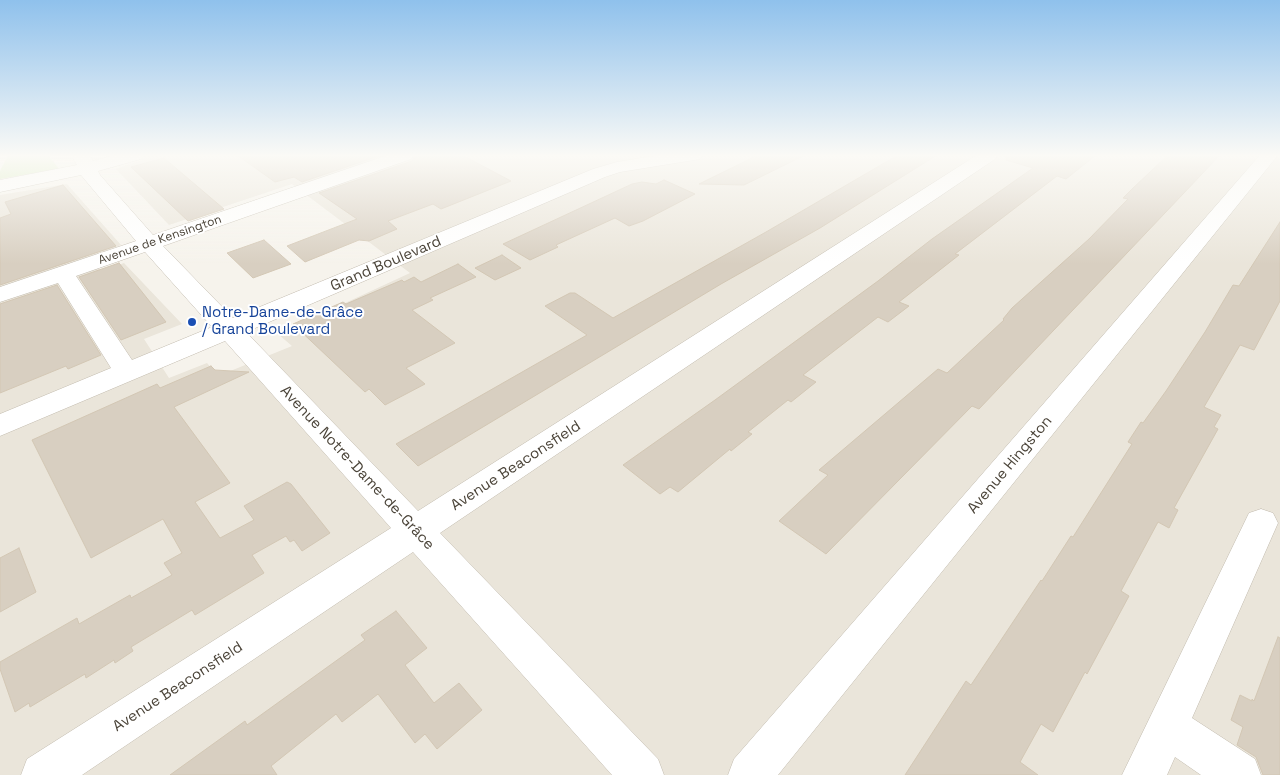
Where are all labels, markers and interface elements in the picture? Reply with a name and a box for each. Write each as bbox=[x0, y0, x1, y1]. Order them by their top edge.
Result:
street label: Avenue de Kensington bbox=[97, 212, 223, 268]
street label: Grand Boulevard bbox=[328, 233, 444, 295]
place label: Notre-Dame-de-Grâce / Grand Boulevard bbox=[202, 304, 363, 339]
marker: Notre-Dame-de-Grâce / Grand Boulevard bbox=[186, 316, 198, 328]
street label: Avenue Notre-Dame-de-Grâce bbox=[276, 382, 438, 554]
street label: Avenue Hingston bbox=[964, 412, 1056, 518]
street label: Avenue Beaconsfield bbox=[448, 417, 584, 515]
street label: Avenue Beaconsfield bbox=[110, 638, 246, 736]

